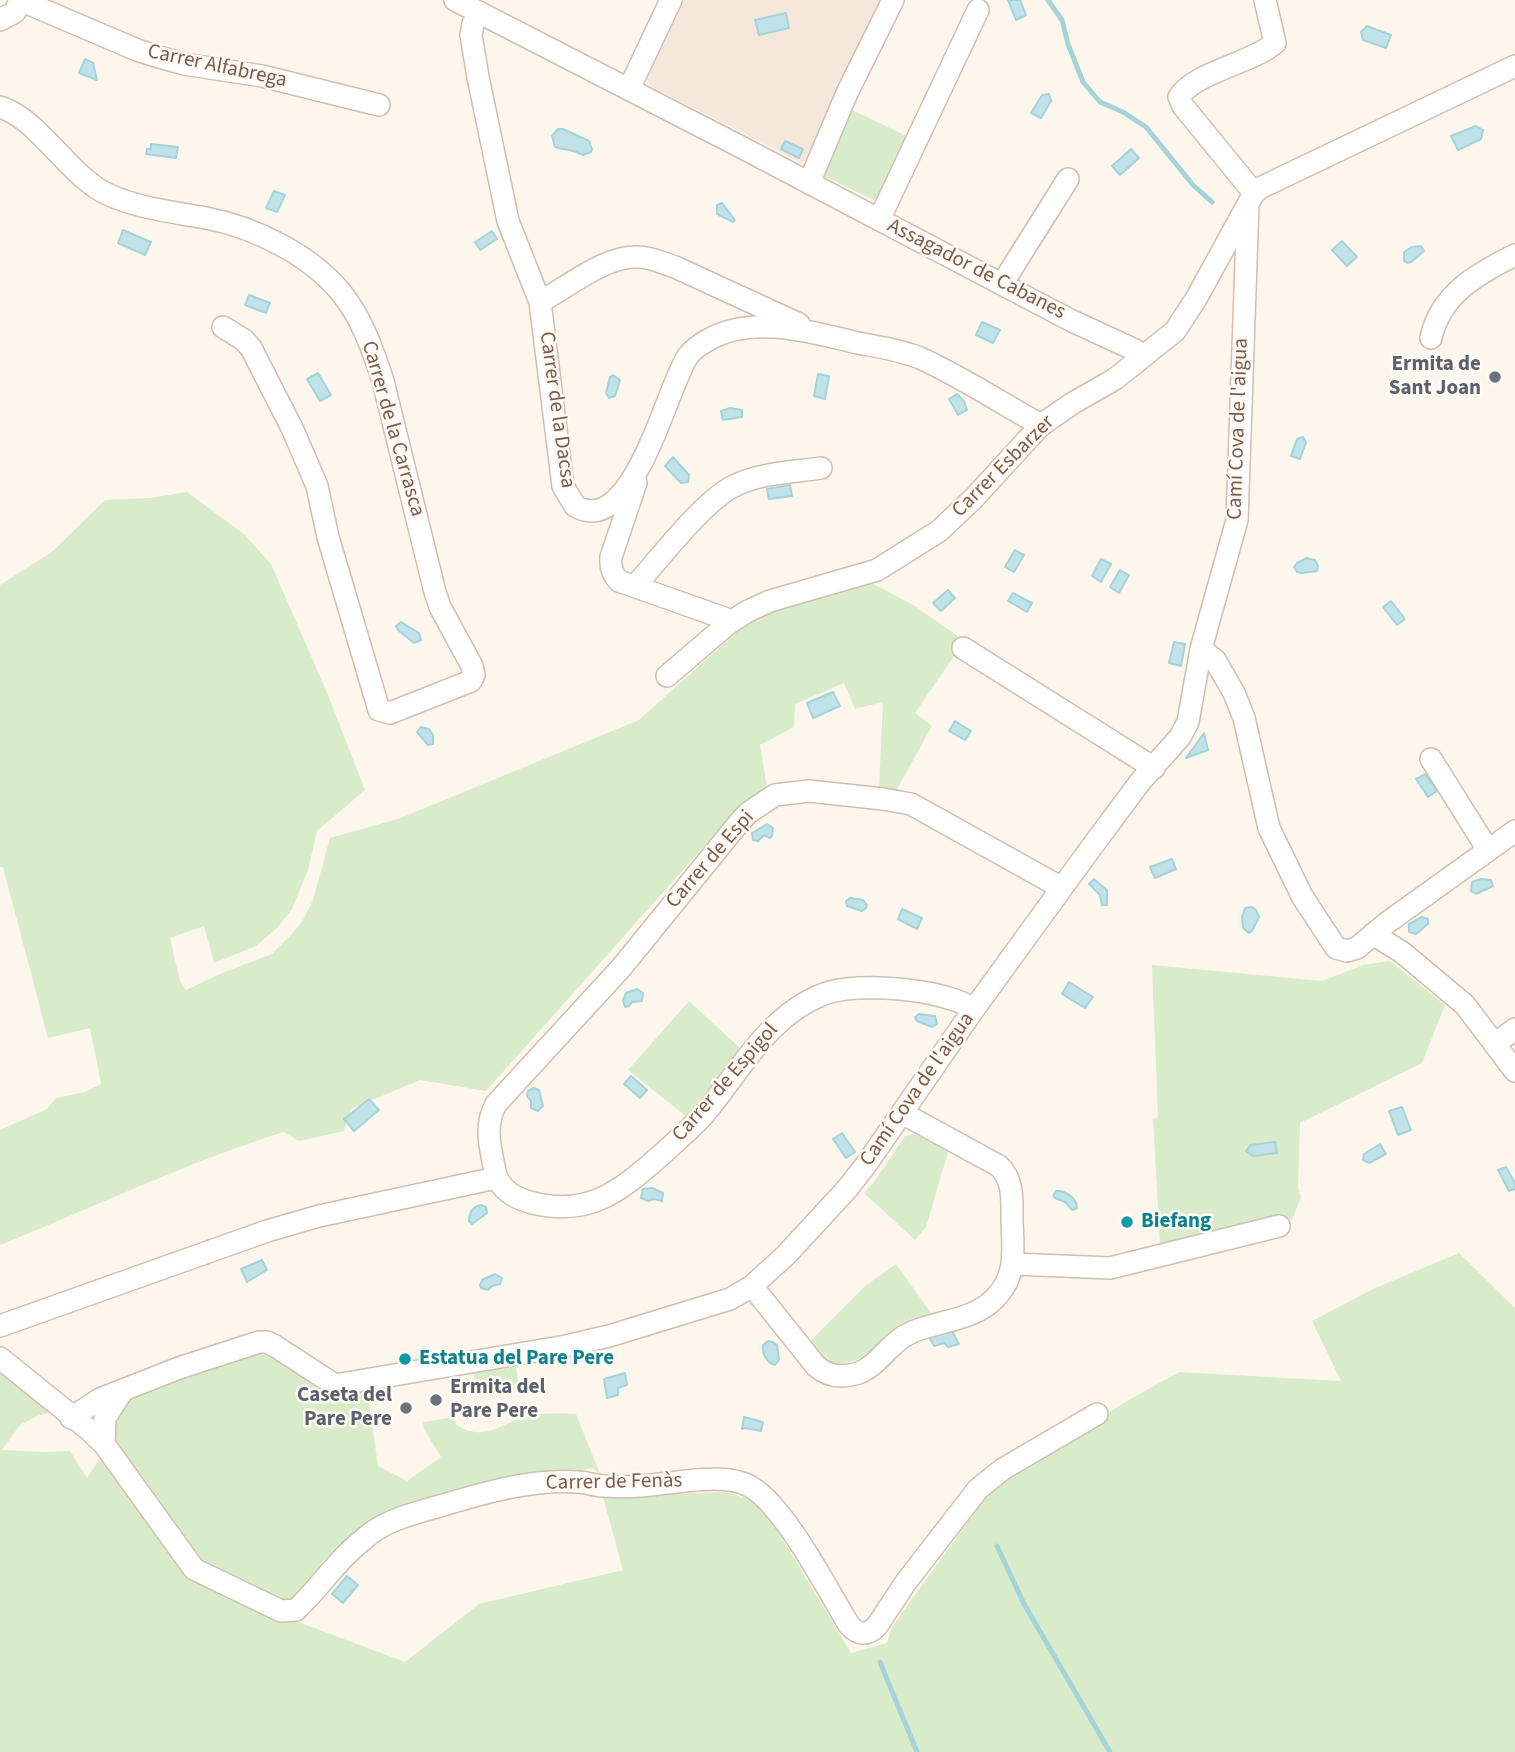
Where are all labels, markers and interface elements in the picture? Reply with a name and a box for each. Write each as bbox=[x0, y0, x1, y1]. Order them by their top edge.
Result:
street label: Carrer Alfabrega bbox=[145, 40, 289, 94]
street label: Assagador de Cabanes bbox=[883, 214, 1069, 326]
street label: Carrer de la Dacsa bbox=[533, 330, 579, 490]
street label: Carrer de la Carrasca bbox=[355, 338, 429, 520]
street label: Camí Cova de l'aigua bbox=[1223, 338, 1255, 520]
place label: Ermita de Sant Joan bbox=[1389, 352, 1481, 402]
marker: Ermita de Sant Joan bbox=[1487, 369, 1503, 385]
street label: Carrer Esbarzer bbox=[948, 411, 1060, 523]
street label: Carrer de Espi bbox=[662, 806, 760, 914]
street label: Camí Cova de l'aigua bbox=[855, 1008, 981, 1172]
street label: Carrer de Espigol bbox=[668, 1019, 784, 1147]
place label: Biefang bbox=[1141, 1209, 1211, 1235]
marker: Biefang bbox=[1119, 1214, 1135, 1230]
place label: Estatua del Pare Pere bbox=[419, 1346, 614, 1372]
marker: Estatua del Pare Pere bbox=[397, 1351, 413, 1367]
place label: Ermita del Pare Pere bbox=[450, 1375, 545, 1425]
place label: Caseta del Pare Pere bbox=[297, 1383, 392, 1433]
marker: Ermita del Pare Pere bbox=[428, 1392, 444, 1408]
marker: Caseta del Pare Pere bbox=[398, 1400, 414, 1416]
street label: Carrer de Fenàs bbox=[546, 1469, 682, 1497]

